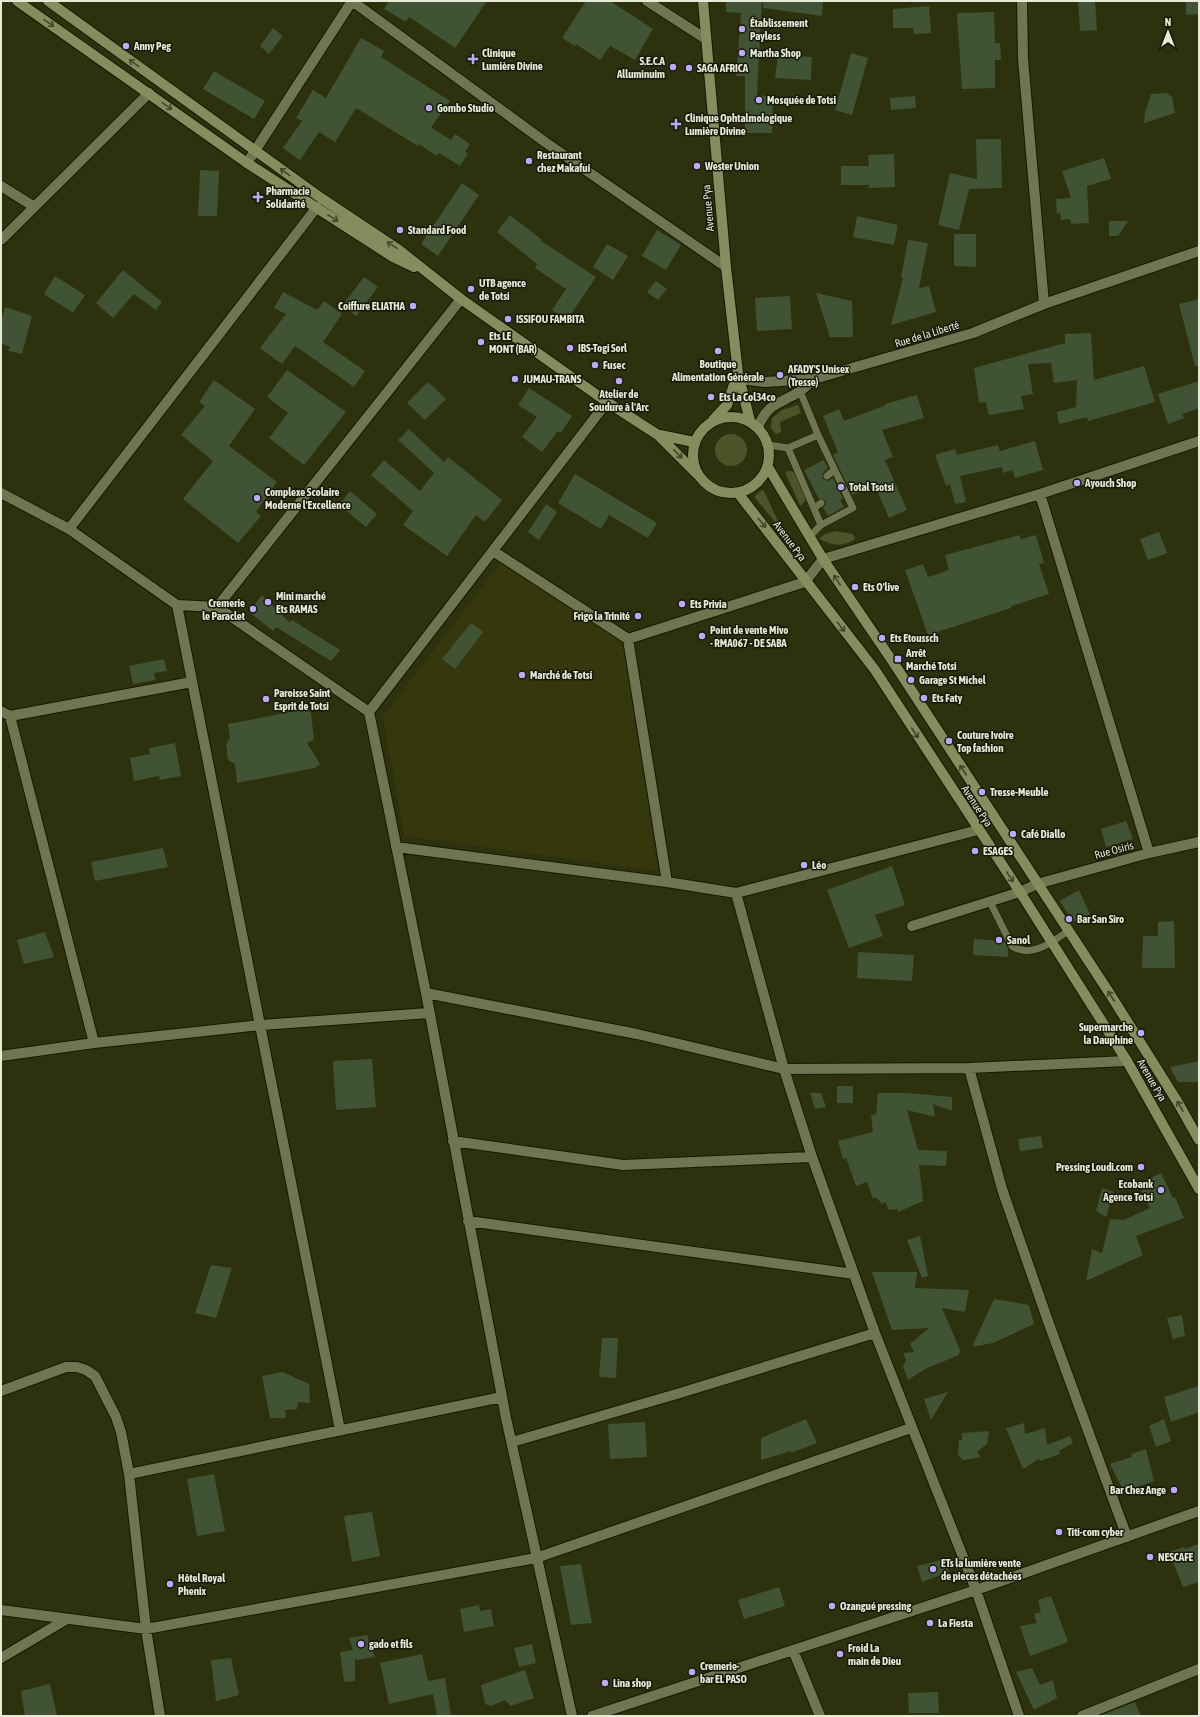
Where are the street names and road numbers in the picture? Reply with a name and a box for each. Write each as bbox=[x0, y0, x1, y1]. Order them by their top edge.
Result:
street label: Avenue Pya bbox=[700, 184, 716, 232]
street label: Rue de la Liberté bbox=[893, 319, 961, 349]
street label: Avenue Pya bbox=[771, 519, 809, 563]
street label: Avenue Pya bbox=[959, 783, 995, 829]
street label: Rue Osiris bbox=[1093, 839, 1135, 861]
street label: Avenue Pya bbox=[1135, 1057, 1169, 1103]

